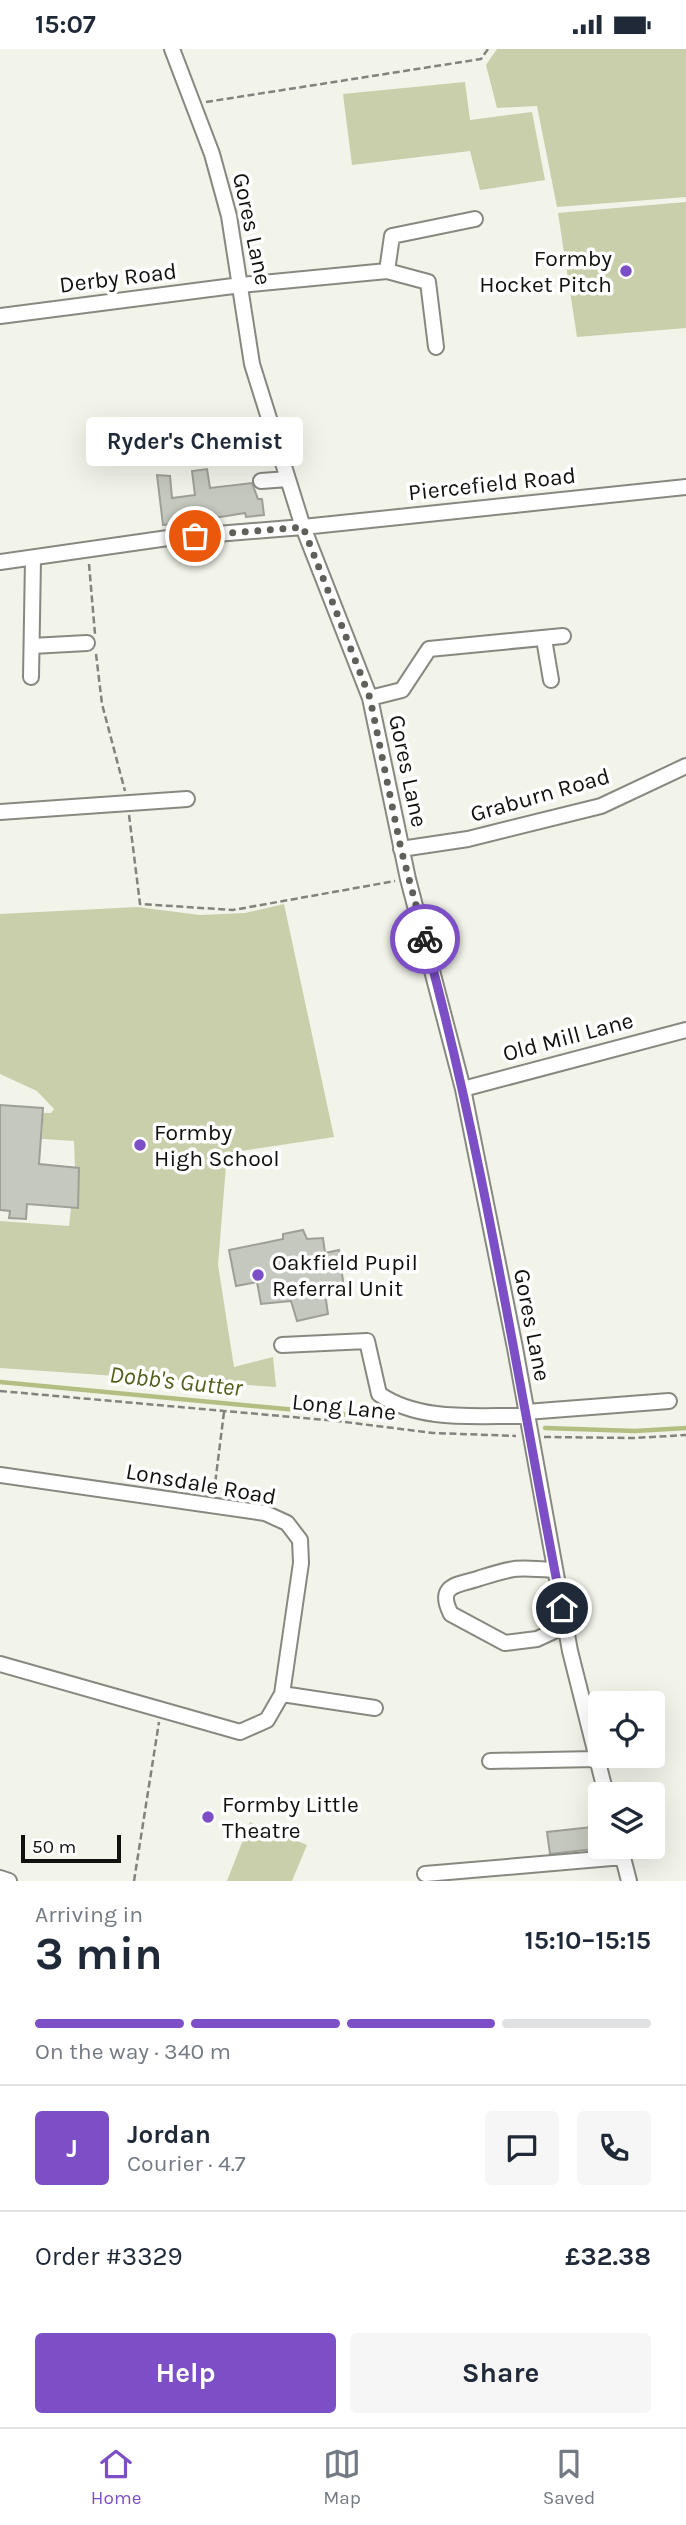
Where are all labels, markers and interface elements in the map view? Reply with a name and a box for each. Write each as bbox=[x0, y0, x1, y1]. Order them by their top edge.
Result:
text: 15:07 bbox=[35, 9, 96, 40]
street label: Gores Lane bbox=[227, 170, 277, 288]
place label: Formby Hocket Pitch bbox=[479, 245, 612, 298]
street label: Derby Road bbox=[58, 257, 178, 299]
marker: Formby Hocket Pitch bbox=[618, 263, 634, 279]
callout: Ryder's Chemist bbox=[86, 417, 304, 466]
text: Ryder's Chemist bbox=[107, 428, 282, 455]
street label: Piercefield Road bbox=[407, 462, 577, 506]
pin bbox=[165, 506, 225, 566]
icon: bag bbox=[176, 517, 214, 555]
street label: Gores Lane bbox=[383, 712, 433, 830]
street label: Graburn Road bbox=[467, 762, 613, 828]
courier bbox=[390, 904, 460, 974]
icon: bike bbox=[406, 920, 444, 958]
street label: Old Mill Lane bbox=[500, 1007, 636, 1067]
place label: Formby High School bbox=[154, 1119, 280, 1172]
marker: Formby High School bbox=[132, 1137, 148, 1153]
place label: Oakfield Pupil Referral Unit bbox=[272, 1249, 418, 1302]
street label: Gores Lane bbox=[508, 1266, 556, 1384]
marker: Oakfield Pupil Referral Unit bbox=[250, 1267, 266, 1283]
water label: Dobb's Gutter bbox=[108, 1360, 245, 1402]
street label: Long Lane bbox=[290, 1388, 398, 1426]
street label: Lonsdale Road bbox=[124, 1457, 278, 1511]
pin bbox=[532, 1578, 592, 1638]
icon: home bbox=[543, 1589, 581, 1627]
map controls bbox=[588, 1691, 665, 1859]
button: locate bbox=[588, 1691, 665, 1768]
button: layers bbox=[588, 1782, 665, 1859]
place label: Formby Little Theatre bbox=[222, 1791, 359, 1844]
marker: Formby Little Theatre bbox=[200, 1809, 216, 1825]
scale bar bbox=[21, 1832, 121, 1864]
text: 50 m bbox=[32, 1836, 76, 1858]
text: Arriving in bbox=[35, 1901, 143, 1928]
text: 15:10–15:15 bbox=[524, 1925, 651, 1956]
text: 3 min bbox=[35, 1927, 163, 1981]
text: On the way · 340 m bbox=[35, 2038, 231, 2065]
button: chat bbox=[485, 2111, 559, 2185]
button: phone bbox=[577, 2111, 651, 2185]
text: Jordan bbox=[127, 2119, 211, 2150]
text: J bbox=[66, 2133, 78, 2164]
text: Courier · 4.7 bbox=[127, 2150, 246, 2177]
text: Order #3329 bbox=[35, 2241, 183, 2272]
text: £32.38 bbox=[565, 2241, 651, 2272]
button: Help bbox=[35, 2333, 336, 2413]
button: Share bbox=[350, 2333, 651, 2413]
tab: Home bbox=[91, 2445, 141, 2509]
tab: Map bbox=[323, 2445, 361, 2509]
tab: Saved bbox=[543, 2445, 595, 2509]

